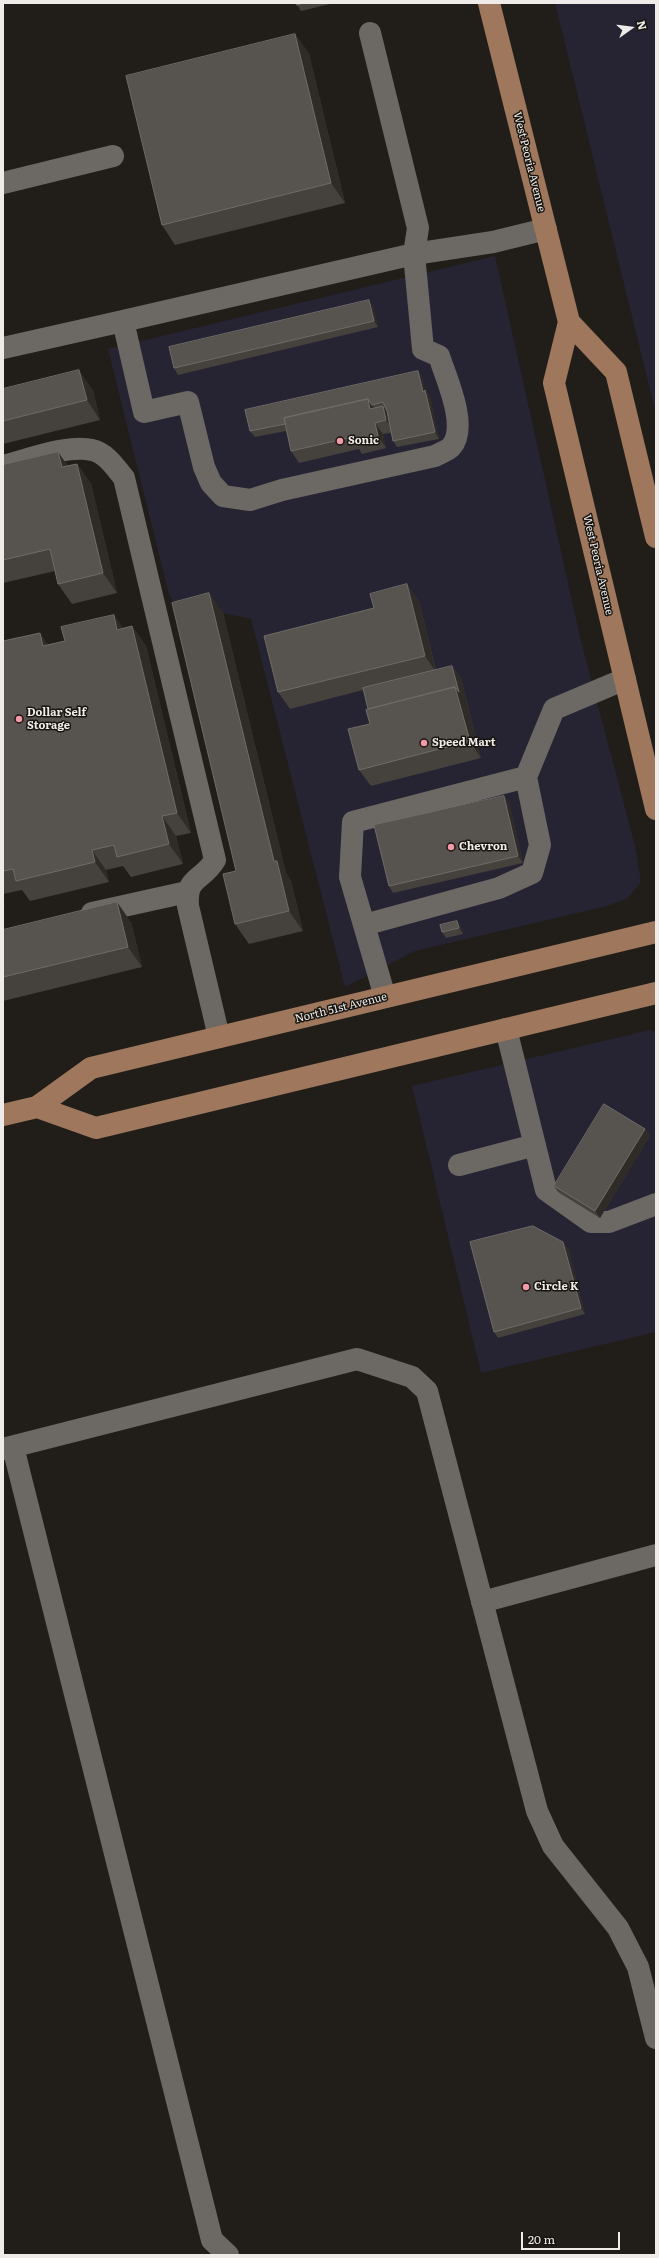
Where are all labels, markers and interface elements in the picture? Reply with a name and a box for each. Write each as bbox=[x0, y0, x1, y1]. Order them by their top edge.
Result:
north arrow bbox=[611, 8, 651, 48]
text: N bbox=[634, 19, 652, 32]
street label: West Peoria Avenue bbox=[510, 111, 548, 213]
place label: Sonic bbox=[348, 434, 379, 448]
marker: Sonic bbox=[335, 436, 345, 446]
street label: West Peoria Avenue bbox=[580, 514, 616, 616]
place label: Dollar Self Storage bbox=[27, 706, 86, 732]
marker: Dollar Self Storage bbox=[14, 714, 24, 724]
place label: Speed Mart bbox=[432, 736, 496, 750]
marker: Speed Mart bbox=[419, 738, 429, 748]
place label: Chevron bbox=[459, 840, 507, 854]
marker: Chevron bbox=[446, 842, 456, 852]
street label: North 51st Avenue bbox=[294, 990, 388, 1026]
place label: Circle K bbox=[534, 1280, 579, 1294]
marker: Circle K bbox=[521, 1282, 531, 1292]
scale bar bbox=[523, 2224, 622, 2250]
text: 20 m bbox=[528, 2230, 555, 2248]

